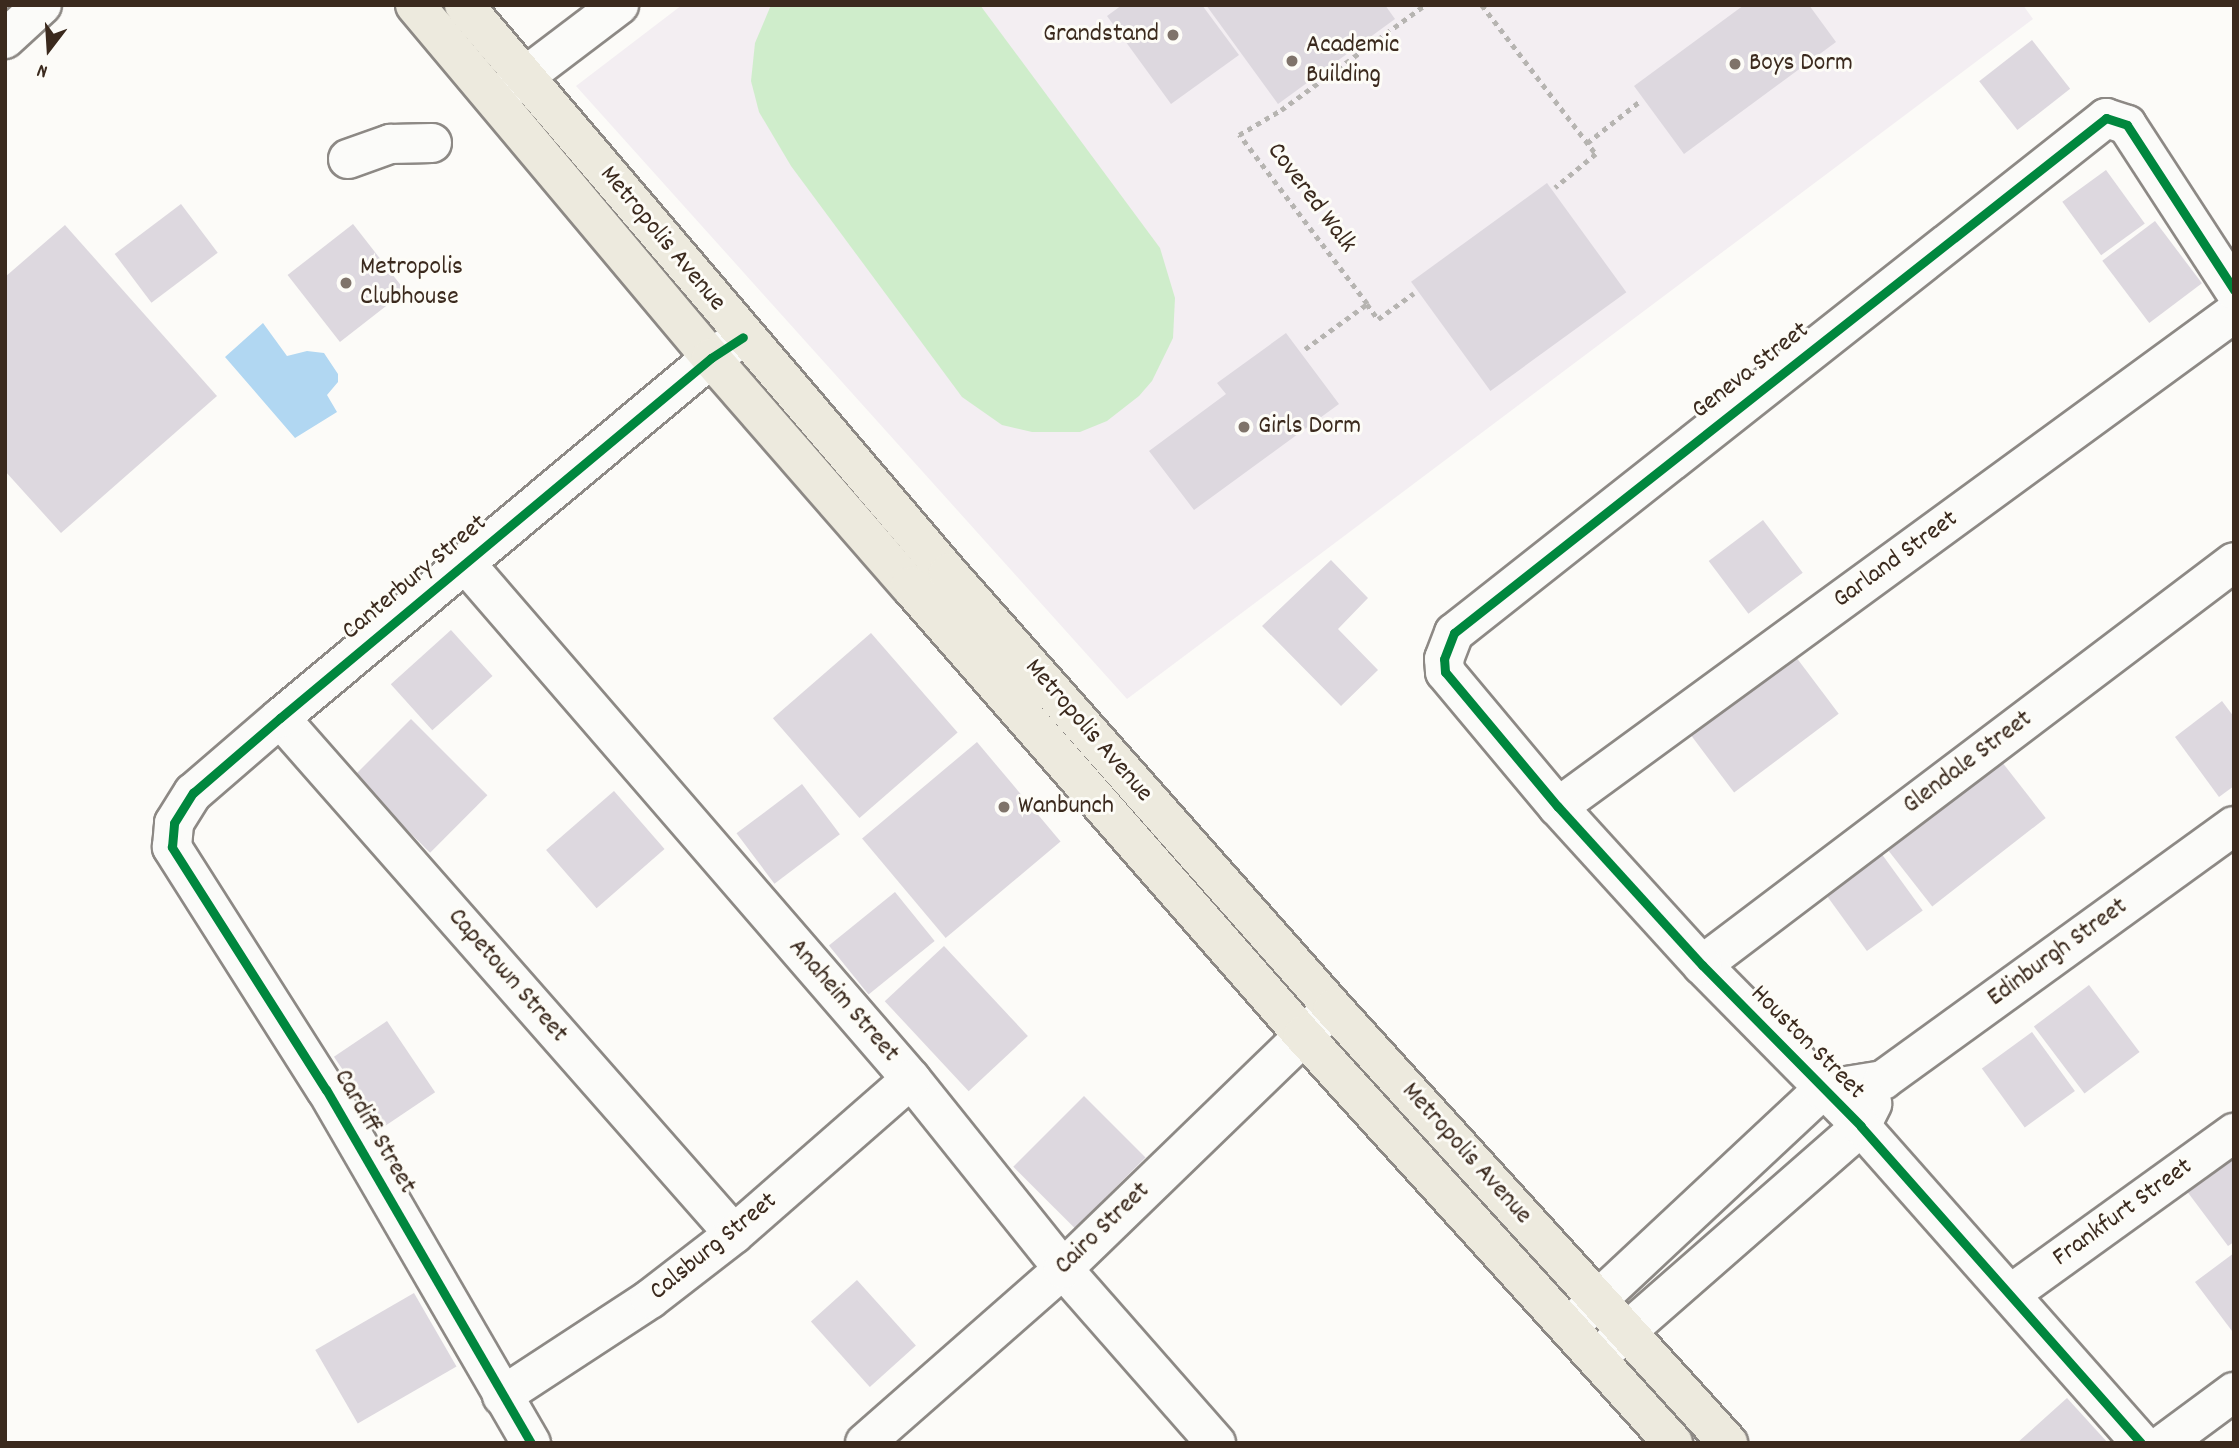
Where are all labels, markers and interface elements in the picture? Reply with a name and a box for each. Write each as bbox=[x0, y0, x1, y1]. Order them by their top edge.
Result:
north arrow bbox=[14, 14, 84, 84]
place label: Grandstand bbox=[1043, 19, 1159, 51]
marker: Grandstand bbox=[1165, 27, 1181, 43]
place label: Academic Building bbox=[1306, 30, 1400, 92]
place label: Boys Dorm bbox=[1749, 48, 1853, 80]
marker: Academic Building bbox=[1284, 53, 1300, 69]
text: N bbox=[34, 55, 51, 84]
marker: Boys Dorm bbox=[1727, 56, 1743, 72]
street label: Covered Walk bbox=[1259, 137, 1363, 259]
street label: Metropolis Avenue bbox=[592, 160, 732, 318]
place label: Metropolis Clubhouse bbox=[360, 252, 463, 314]
marker: Metropolis Clubhouse bbox=[338, 275, 354, 291]
street label: Geneva Street bbox=[1686, 316, 1816, 426]
place label: Girls Dorm bbox=[1258, 411, 1361, 443]
marker: Girls Dorm bbox=[1236, 419, 1252, 435]
street label: Garland Street bbox=[1827, 504, 1965, 616]
street label: Canterbury Street bbox=[336, 508, 494, 648]
street label: Metropolis Avenue bbox=[1017, 653, 1159, 809]
street label: Glendale Street bbox=[1897, 704, 2039, 822]
place label: Wanbunch bbox=[1018, 791, 1114, 823]
marker: Wanbunch bbox=[996, 799, 1012, 815]
street label: Edinburgh Street bbox=[1982, 892, 2134, 1014]
street label: Capetown Street bbox=[440, 903, 574, 1049]
street label: Anaheim Street bbox=[781, 933, 905, 1069]
street label: Houston Street bbox=[1743, 979, 1871, 1107]
street label: Cardiff Street bbox=[326, 1064, 422, 1200]
street label: Metropolis Avenue bbox=[1394, 1077, 1538, 1231]
street label: Frankfurt Street bbox=[2047, 1152, 2199, 1274]
street label: Cairo Street bbox=[1049, 1176, 1157, 1282]
street label: Calsburg Street bbox=[644, 1186, 784, 1308]

